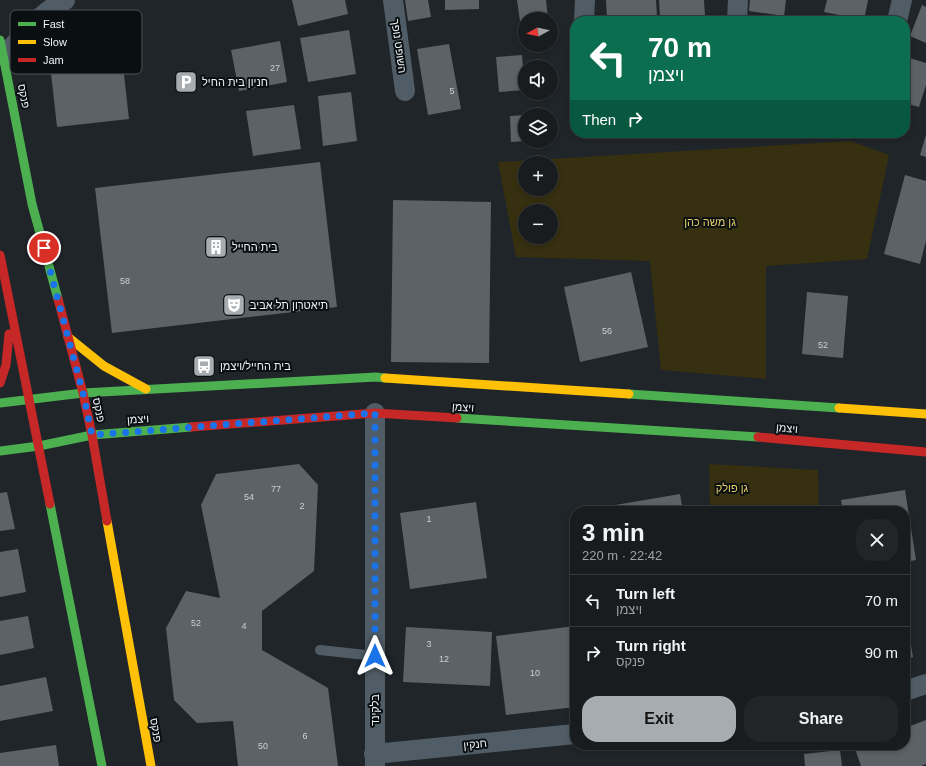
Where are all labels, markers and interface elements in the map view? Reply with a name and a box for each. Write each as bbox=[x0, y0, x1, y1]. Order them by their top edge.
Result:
legend bbox=[10, 10, 142, 74]
north arrow bbox=[518, 12, 558, 52]
map controls bbox=[518, 12, 558, 244]
text: Fast bbox=[43, 18, 64, 30]
street label: השופט נופך bbox=[389, 18, 409, 74]
icon: left bbox=[582, 32, 634, 84]
text: 70 m bbox=[648, 32, 712, 63]
text: Slow bbox=[43, 36, 67, 48]
text: Jam bbox=[43, 54, 64, 66]
button: sound bbox=[518, 60, 558, 100]
house number: 27 bbox=[270, 63, 280, 73]
text: ויצמן bbox=[648, 65, 684, 85]
parking icon: חניון בית החיל bbox=[173, 69, 199, 95]
place label: חניון בית החיל bbox=[202, 76, 268, 88]
street label: פנקס bbox=[16, 83, 32, 109]
house number: 5 bbox=[449, 86, 455, 96]
button: layers bbox=[518, 108, 558, 148]
icon: right bbox=[624, 108, 646, 130]
text: Then bbox=[582, 111, 616, 128]
button: + bbox=[518, 156, 558, 196]
button: − bbox=[518, 204, 558, 244]
park label: גן משה כהן bbox=[684, 216, 736, 228]
pin bbox=[27, 231, 61, 265]
building icon: בית החייל bbox=[203, 234, 229, 260]
icon: arrive bbox=[33, 237, 55, 259]
place label: בית החייל bbox=[232, 241, 278, 253]
house number: 58 bbox=[120, 276, 130, 286]
theatre icon: תיאטרון תל אביב bbox=[221, 292, 247, 318]
place label: תיאטרון תל אביב bbox=[250, 299, 328, 311]
house number: 56 bbox=[602, 326, 612, 336]
house number: 52 bbox=[818, 340, 828, 350]
bus stop icon: בית החייל/ויצמן bbox=[191, 353, 217, 379]
place label: בית החייל/ויצמן bbox=[220, 360, 291, 372]
street label: פנקס bbox=[91, 397, 107, 423]
street label: ויצמן bbox=[452, 400, 474, 414]
street label: ויצמן bbox=[127, 412, 149, 426]
street label: ויצמן bbox=[775, 421, 799, 435]
park label: גן פולק bbox=[716, 482, 749, 494]
house number: 77 bbox=[271, 484, 281, 494]
house number: 54 bbox=[244, 492, 254, 502]
house number: 2 bbox=[299, 501, 305, 511]
house number: 1 bbox=[426, 514, 432, 524]
text: 3 min bbox=[582, 519, 645, 546]
button: close bbox=[856, 519, 898, 561]
text: 220 m · 22:42 bbox=[582, 548, 662, 563]
text: Turn left bbox=[616, 585, 675, 602]
icon: left bbox=[582, 590, 604, 612]
text: 70 m bbox=[865, 592, 898, 609]
text: ויצמן bbox=[616, 602, 642, 617]
house number: 52 bbox=[191, 618, 201, 628]
house number: 4 bbox=[241, 621, 247, 631]
position arrow bbox=[354, 635, 396, 677]
text: Turn right bbox=[616, 637, 686, 654]
house number: 3 bbox=[426, 639, 432, 649]
icon: right bbox=[582, 642, 604, 664]
text: 90 m bbox=[865, 644, 898, 661]
house number: 12 bbox=[439, 654, 449, 664]
text: פנקס bbox=[616, 654, 645, 669]
house number: 10 bbox=[530, 668, 540, 678]
street label: בלקינד bbox=[369, 694, 381, 726]
button: Exit bbox=[582, 696, 736, 742]
button: Share bbox=[744, 696, 898, 742]
street label: פנקס bbox=[148, 717, 164, 743]
house number: 6 bbox=[302, 731, 308, 741]
street label: חנקין bbox=[463, 737, 487, 751]
house number: 50 bbox=[258, 741, 268, 751]

